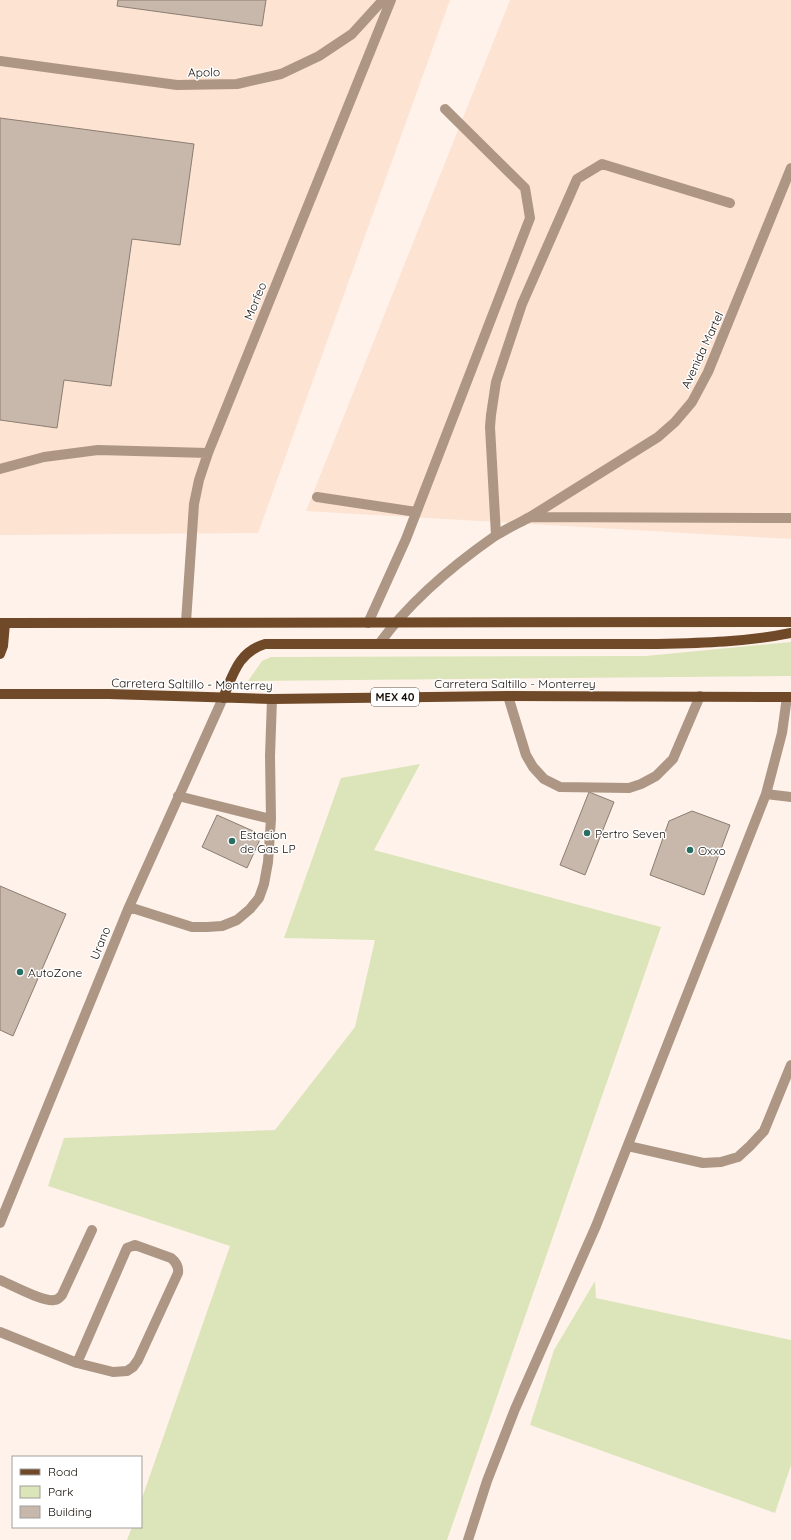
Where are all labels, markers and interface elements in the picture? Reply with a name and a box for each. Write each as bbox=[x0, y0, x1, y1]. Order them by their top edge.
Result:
street label: Apolo bbox=[188, 64, 220, 80]
street label: Morfeo bbox=[241, 280, 269, 322]
street label: Avenida Martel bbox=[678, 309, 726, 391]
street label: Carretera Saltillo - Monterrey bbox=[111, 675, 273, 693]
street label: Carretera Saltillo - Monterrey bbox=[434, 676, 596, 691]
road number: MEX 40 bbox=[371, 688, 419, 706]
place label: Pertro Seven bbox=[595, 826, 666, 841]
place label: Estacion de Gas LP bbox=[240, 827, 296, 856]
marker: Pertro Seven bbox=[582, 828, 592, 838]
marker: Estacion de Gas LP bbox=[227, 836, 237, 846]
place label: Oxxo bbox=[698, 843, 726, 858]
marker: Oxxo bbox=[685, 845, 695, 855]
street label: Urano bbox=[87, 924, 113, 962]
place label: AutoZone bbox=[28, 965, 82, 980]
marker: AutoZone bbox=[15, 967, 25, 977]
legend bbox=[12, 1456, 142, 1528]
text: Road bbox=[48, 1464, 78, 1479]
text: Park bbox=[48, 1484, 73, 1499]
text: Building bbox=[48, 1504, 92, 1519]

